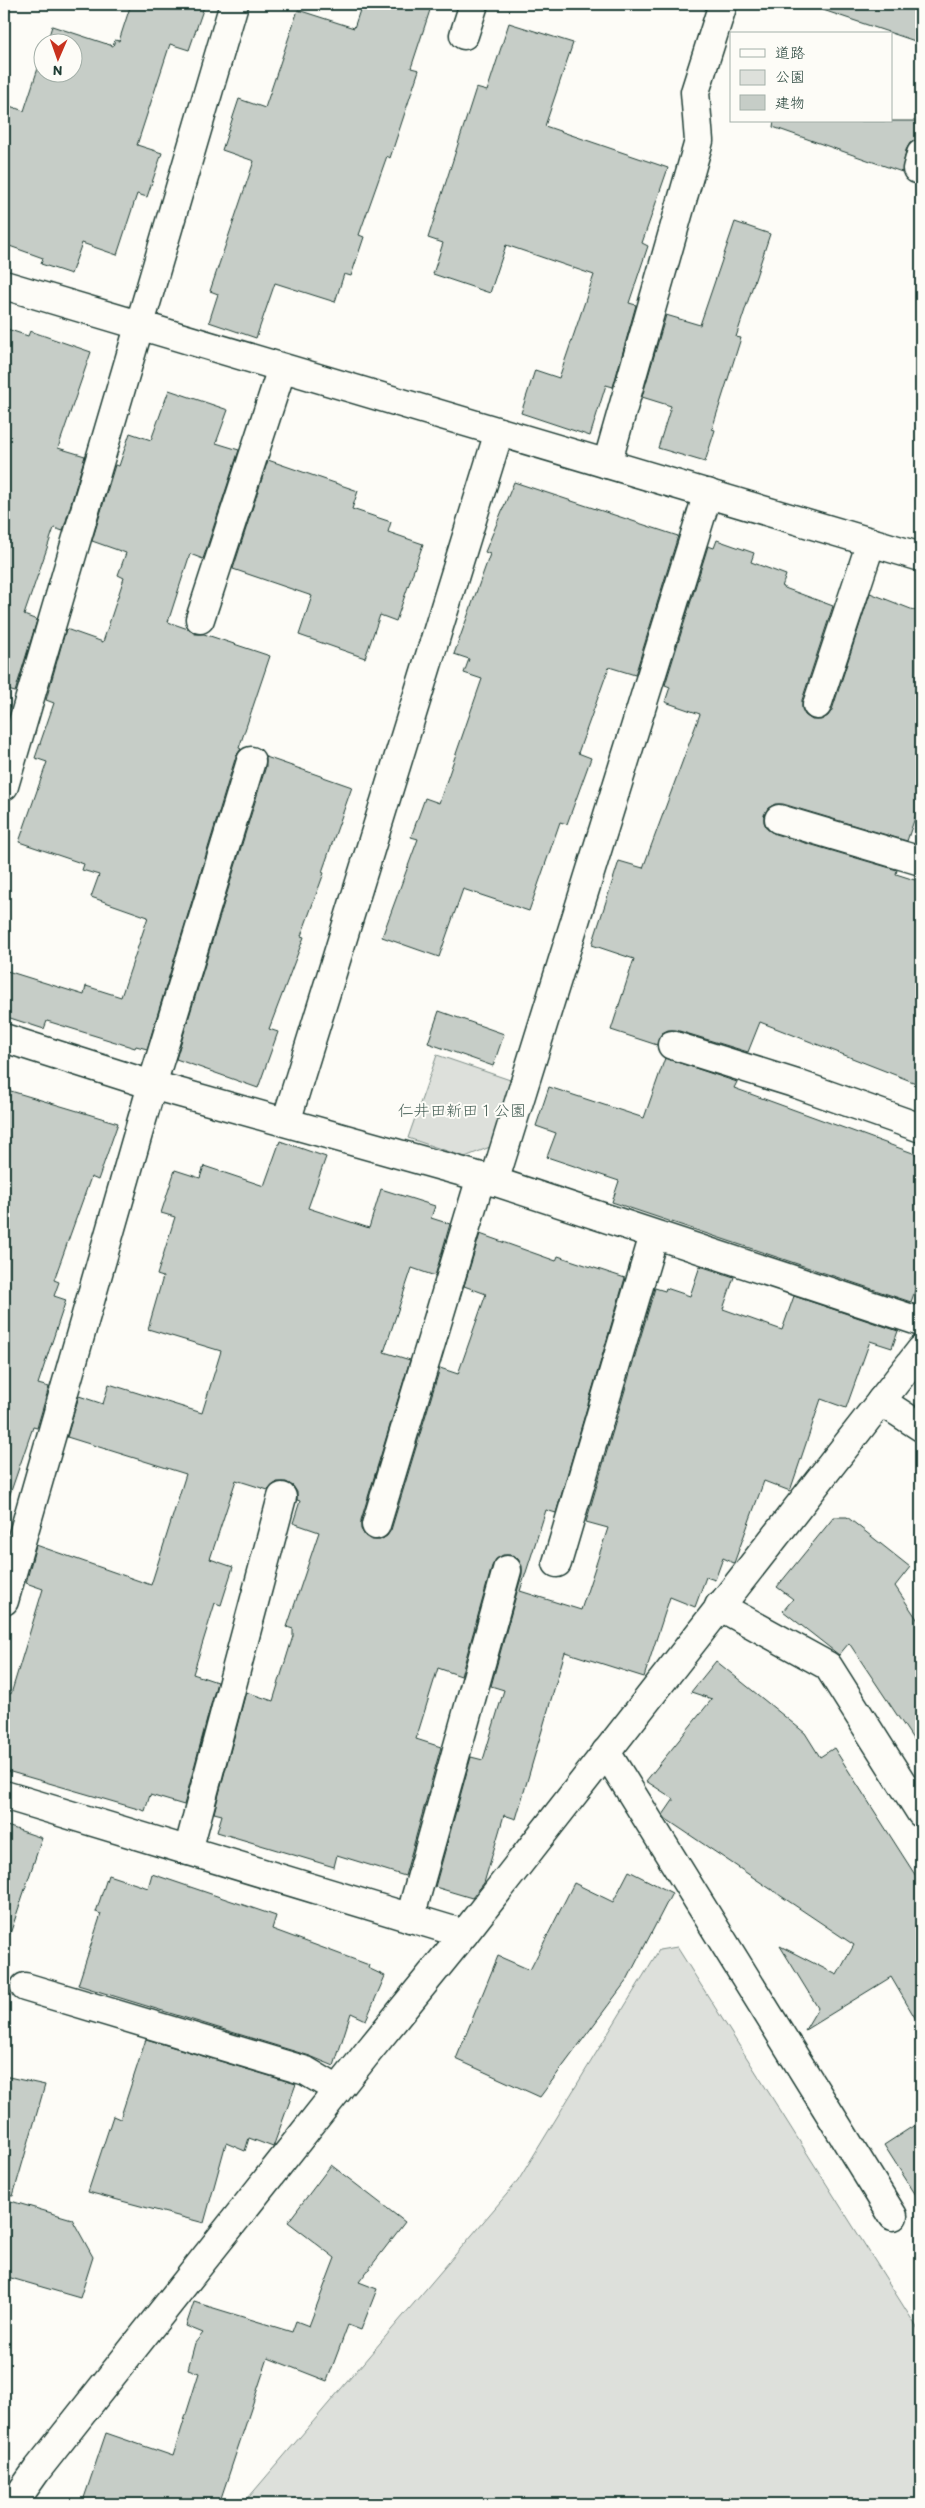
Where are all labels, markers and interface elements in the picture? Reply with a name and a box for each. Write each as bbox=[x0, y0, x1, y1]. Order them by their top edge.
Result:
north arrow bbox=[32, 32, 82, 82]
legend bbox=[730, 32, 892, 122]
text: 道路 bbox=[775, 44, 805, 62]
text: N bbox=[53, 62, 63, 79]
text: 公園 bbox=[775, 68, 805, 86]
text: 建物 bbox=[775, 94, 805, 112]
park label: 仁井田新田１公園 bbox=[398, 1101, 526, 1120]

